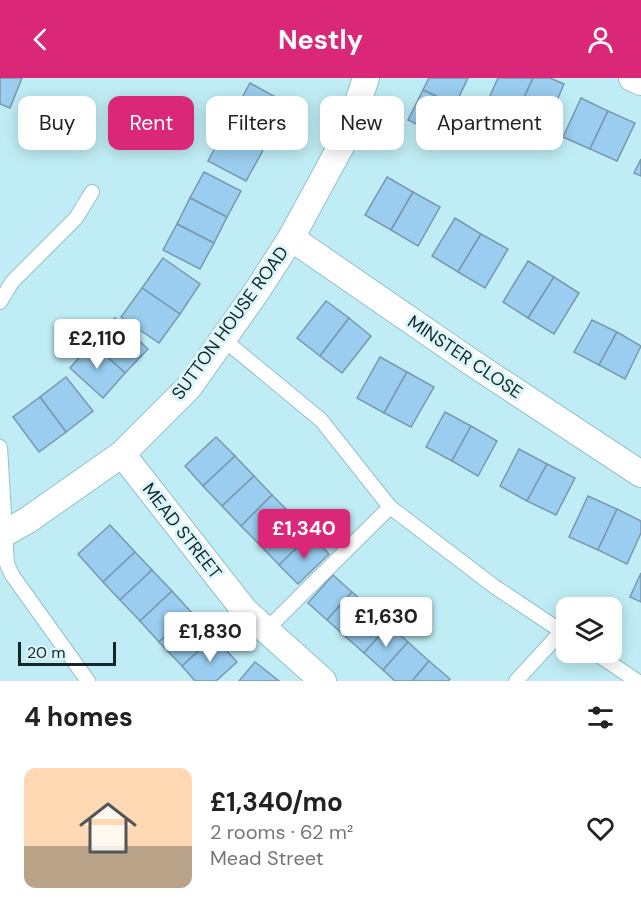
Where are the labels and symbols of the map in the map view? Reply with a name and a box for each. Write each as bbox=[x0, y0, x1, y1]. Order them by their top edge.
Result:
street label: SUTTON HOUSE ROAD bbox=[166, 241, 294, 405]
street label: MINSTER CLOSE bbox=[403, 310, 527, 404]
pin: £2,110 bbox=[48, 319, 146, 370]
street label: MEAD STREET bbox=[137, 478, 227, 584]
pin: £1,340 bbox=[255, 509, 353, 560]
pin: £1,630 bbox=[337, 597, 435, 648]
pin: £1,830 bbox=[161, 612, 259, 663]
scale bar bbox=[18, 639, 116, 666]

